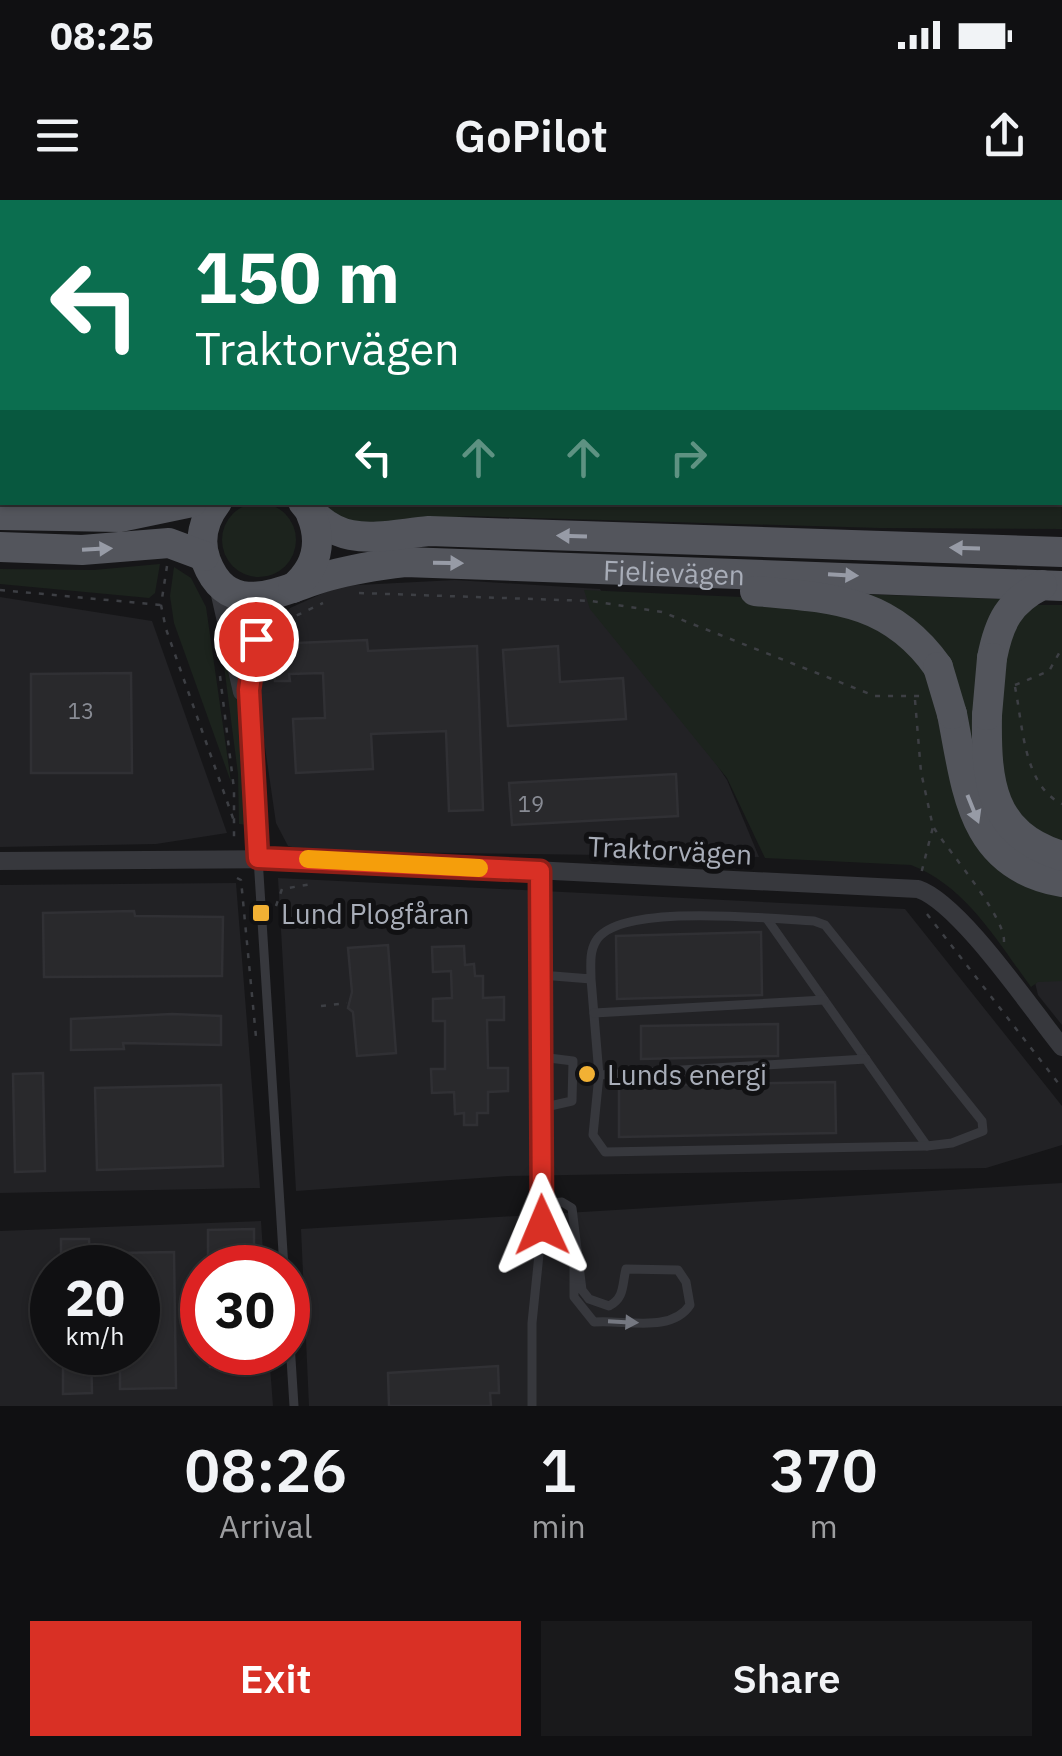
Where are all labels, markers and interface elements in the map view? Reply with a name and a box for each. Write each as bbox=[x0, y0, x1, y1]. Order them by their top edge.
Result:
text: 08:25 bbox=[50, 11, 154, 60]
text: GoPilot bbox=[454, 106, 608, 164]
icon: menu bbox=[30, 108, 85, 163]
icon: share bbox=[977, 108, 1032, 163]
text: 150 m bbox=[195, 231, 400, 322]
icon: left bbox=[30, 240, 160, 370]
text: Traktorvägen bbox=[195, 319, 460, 377]
icon: left bbox=[346, 430, 401, 485]
icon: ahead bbox=[451, 430, 506, 485]
icon: ahead bbox=[556, 430, 611, 485]
icon: right bbox=[661, 430, 716, 485]
one-way arrow bbox=[555, 528, 587, 544]
one-way arrow bbox=[948, 540, 980, 556]
one-way arrow bbox=[82, 541, 114, 557]
street label: Fjelievägen bbox=[602, 551, 746, 593]
one-way arrow bbox=[433, 555, 465, 571]
one-way arrow bbox=[828, 568, 860, 584]
pin bbox=[214, 597, 299, 682]
icon: arrive bbox=[229, 612, 284, 667]
house number: 13 bbox=[68, 696, 94, 725]
house number: 19 bbox=[518, 789, 544, 818]
one-way arrow bbox=[965, 794, 981, 824]
street label: Traktorvägen bbox=[587, 827, 753, 873]
place label: Lund Plogfåran bbox=[281, 895, 470, 932]
marker: Lund Plogfåran bbox=[250, 902, 272, 924]
place label: Lunds energi bbox=[607, 1056, 767, 1093]
marker: Lunds energi bbox=[576, 1063, 598, 1085]
position arrow bbox=[490, 1173, 594, 1277]
speed limit sign: 30 bbox=[180, 1245, 310, 1375]
text: 20 bbox=[65, 1265, 125, 1330]
one-way arrow bbox=[607, 1314, 639, 1330]
text: km/h bbox=[66, 1319, 124, 1352]
text: 08:26 bbox=[184, 1430, 347, 1509]
text: 1 bbox=[541, 1430, 577, 1509]
text: 370 bbox=[770, 1430, 878, 1509]
text: Arrival bbox=[219, 1505, 312, 1547]
text: min bbox=[531, 1505, 586, 1547]
text: m bbox=[810, 1505, 838, 1547]
button: Exit bbox=[30, 1621, 521, 1736]
button: Share bbox=[541, 1621, 1032, 1736]

